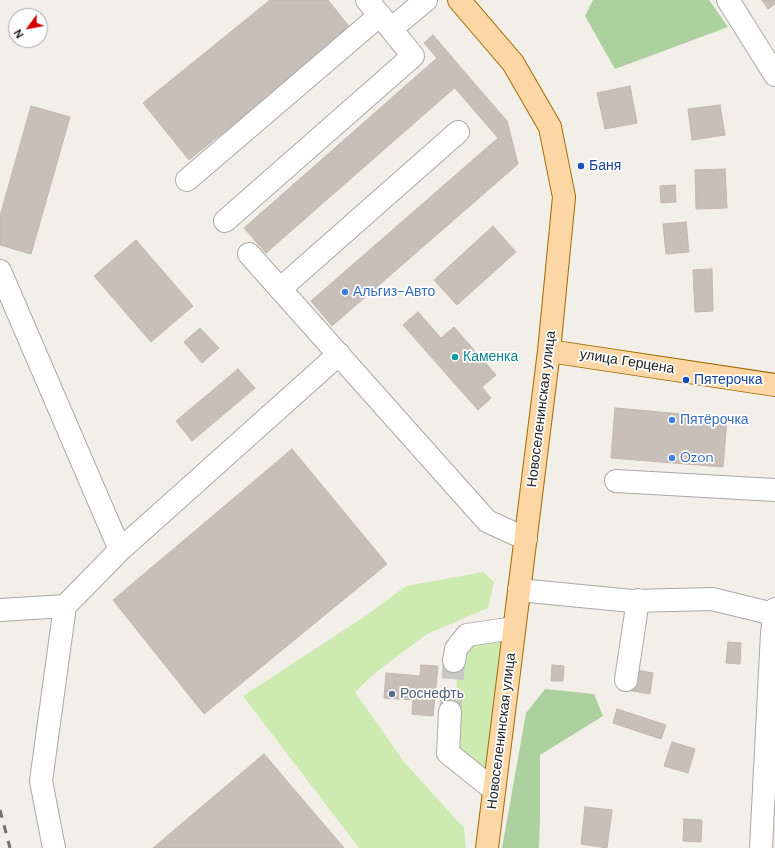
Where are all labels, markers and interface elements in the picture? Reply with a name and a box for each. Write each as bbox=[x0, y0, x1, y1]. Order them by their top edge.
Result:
north arrow bbox=[8, 8, 48, 48]
text: N bbox=[11, 27, 27, 41]
place label: Баня bbox=[589, 158, 621, 174]
marker: Баня bbox=[576, 161, 586, 171]
place label: Альгиз-Авто bbox=[353, 284, 435, 300]
marker: Альгиз-Авто bbox=[340, 287, 350, 297]
street label: Новоселенинская улица bbox=[524, 330, 560, 488]
street label: улица Герцена bbox=[578, 346, 676, 378]
place label: Каменка bbox=[463, 349, 518, 365]
marker: Каменка bbox=[450, 352, 460, 362]
place label: Пятерочка bbox=[694, 372, 762, 388]
marker: Пятерочка bbox=[681, 375, 691, 385]
place label: Пятёрочка bbox=[680, 412, 749, 428]
marker: Пятёрочка bbox=[667, 415, 677, 425]
place label: Ozon bbox=[680, 450, 714, 466]
marker: Ozon bbox=[667, 453, 677, 463]
street label: Новоселенинская улица bbox=[484, 652, 520, 810]
place label: Роснефть bbox=[400, 686, 464, 702]
marker: Роснефть bbox=[387, 689, 397, 699]

